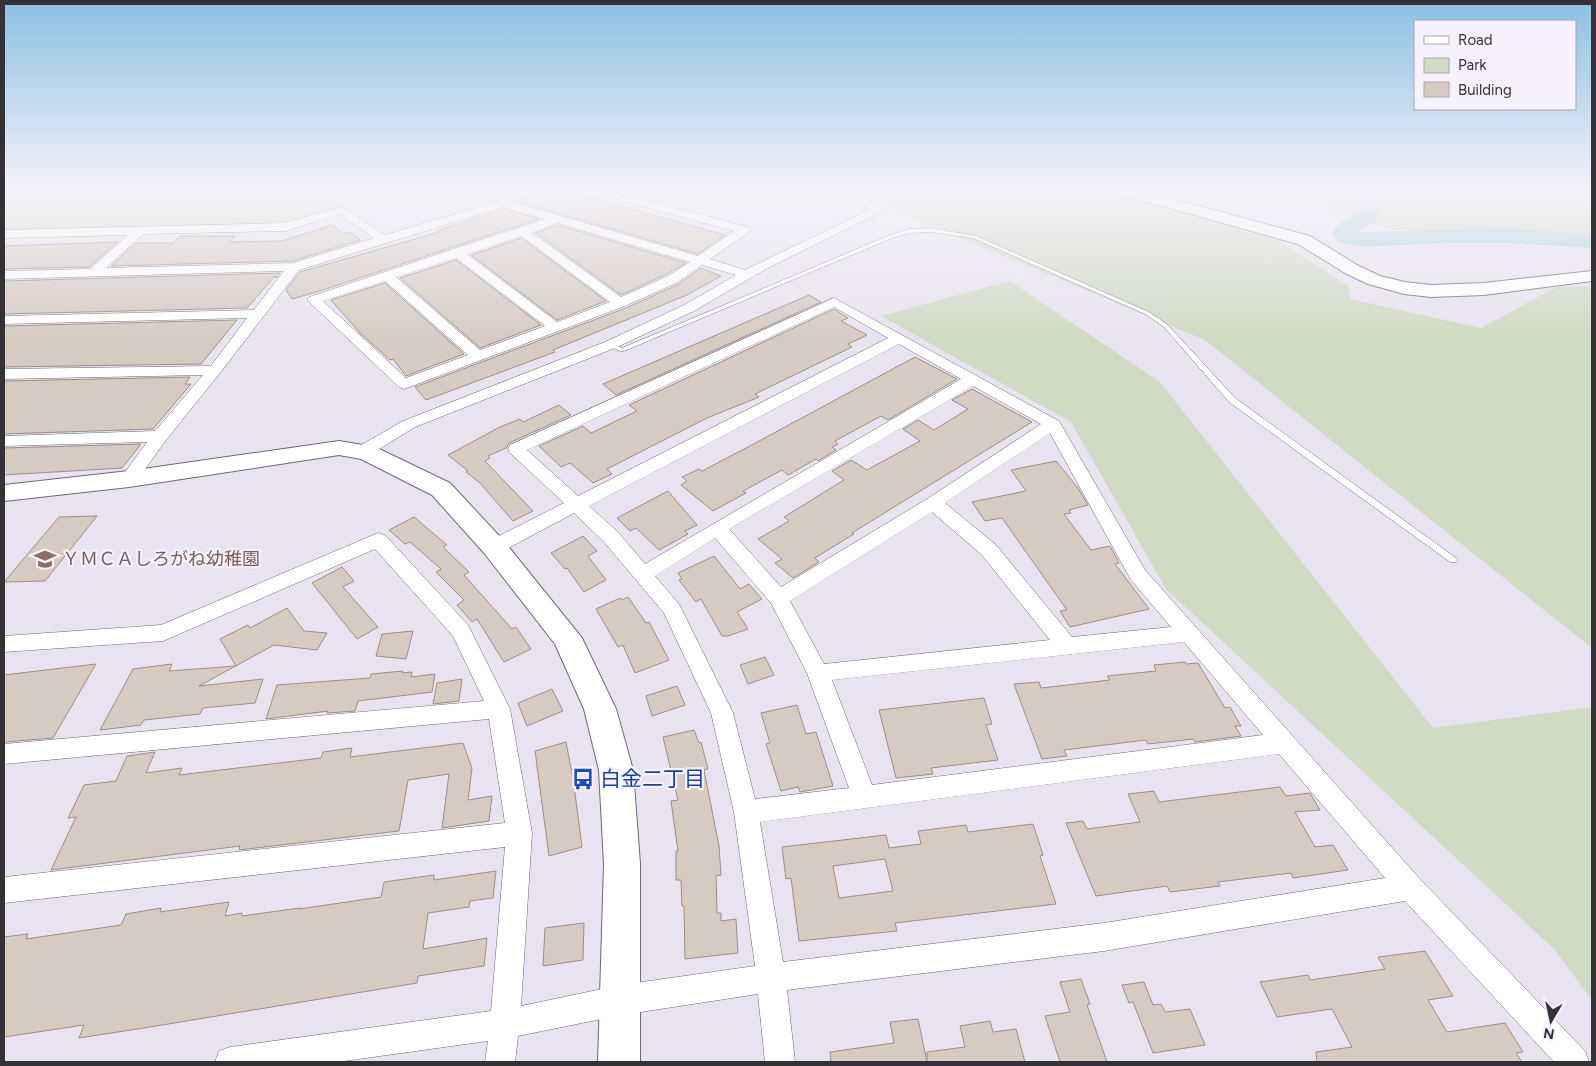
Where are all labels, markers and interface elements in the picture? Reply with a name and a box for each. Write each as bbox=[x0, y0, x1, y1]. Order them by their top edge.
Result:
legend bbox=[1414, 20, 1576, 110]
text: Road bbox=[1458, 31, 1493, 49]
text: Park bbox=[1458, 56, 1487, 74]
text: Building bbox=[1458, 81, 1512, 99]
school or university icon: ＹＭＣＡしろがね幼稚園 bbox=[32, 546, 58, 572]
place label: ＹＭＣＡしろがね幼稚園 bbox=[62, 548, 260, 570]
bus stop icon: 白金二丁目 bbox=[570, 766, 596, 792]
place label: 白金二丁目 bbox=[600, 766, 705, 791]
north arrow bbox=[1526, 996, 1576, 1046]
text: N bbox=[1542, 1024, 1556, 1043]

